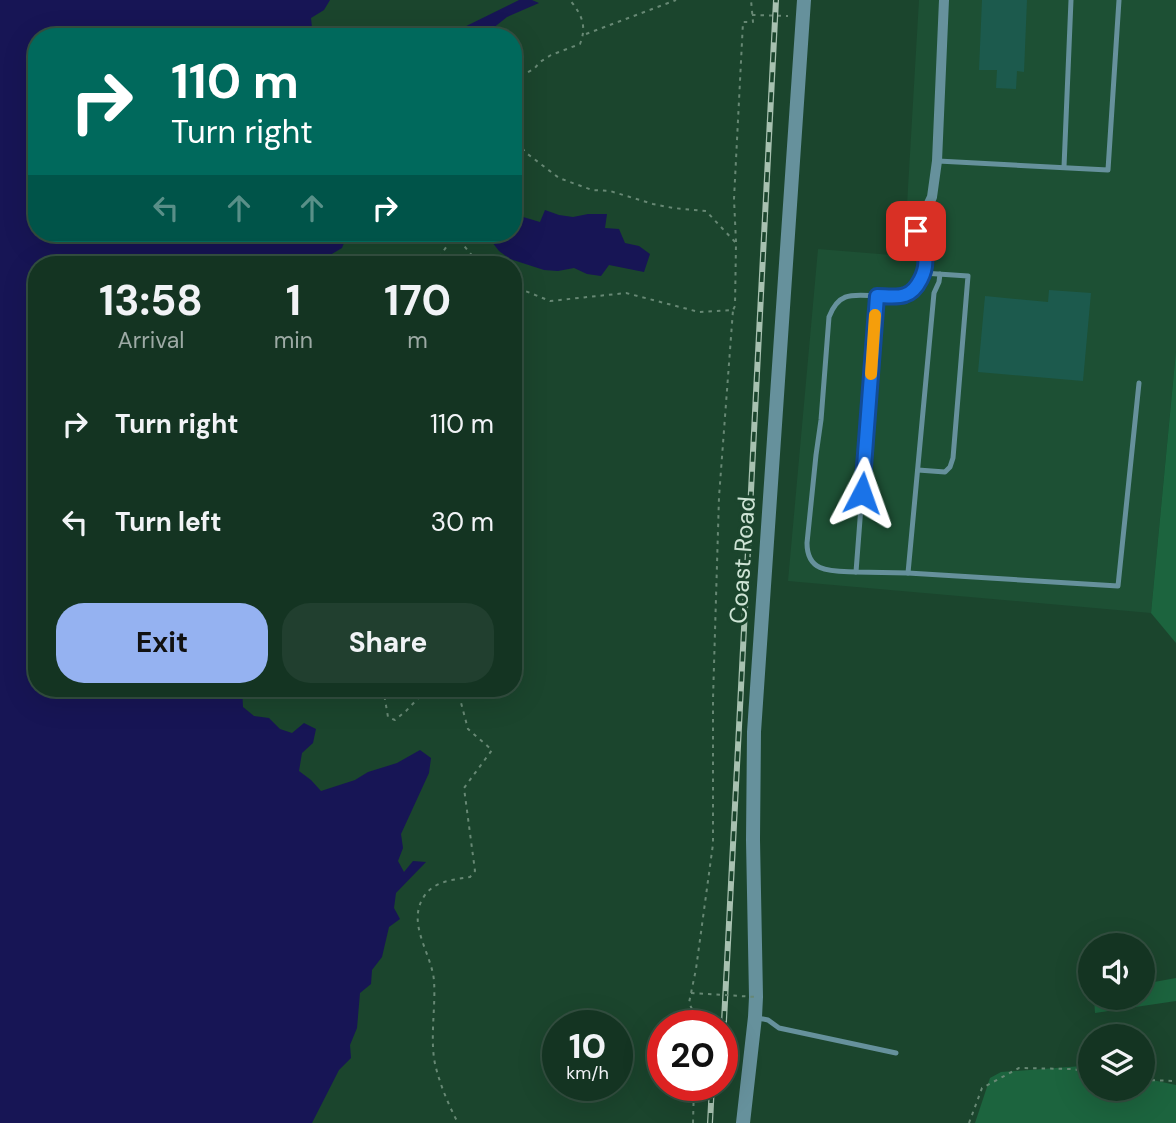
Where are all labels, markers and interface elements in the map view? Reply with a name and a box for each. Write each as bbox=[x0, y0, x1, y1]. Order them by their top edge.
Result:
text: 110 m bbox=[171, 49, 299, 113]
icon: right bbox=[56, 56, 147, 147]
text: Turn right bbox=[171, 111, 313, 153]
icon: left bbox=[147, 189, 185, 227]
icon: ahead bbox=[220, 189, 258, 227]
icon: ahead bbox=[293, 189, 331, 227]
icon: right bbox=[366, 189, 404, 227]
pin bbox=[886, 201, 946, 261]
icon: arrive bbox=[897, 212, 935, 250]
text: 13:58 bbox=[99, 273, 203, 328]
text: 1 bbox=[286, 273, 301, 328]
text: 170 bbox=[384, 273, 451, 328]
text: Arrival bbox=[117, 325, 184, 355]
text: min bbox=[274, 325, 313, 355]
text: m bbox=[407, 325, 428, 355]
icon: right bbox=[56, 405, 94, 443]
text: Turn right bbox=[115, 407, 239, 441]
text: 110 m bbox=[430, 407, 494, 441]
position arrow bbox=[825, 456, 899, 530]
street label: Coast Road bbox=[722, 495, 762, 625]
icon: left bbox=[56, 503, 94, 541]
text: Turn left bbox=[115, 505, 222, 539]
text: 30 m bbox=[431, 505, 494, 539]
button: Exit bbox=[56, 603, 268, 683]
button: Share bbox=[282, 603, 494, 683]
map controls bbox=[1078, 933, 1155, 1101]
button: sound bbox=[1078, 933, 1155, 1010]
speed limit sign: 20 bbox=[647, 1010, 738, 1101]
text: 10 bbox=[569, 1023, 606, 1069]
button: layers bbox=[1078, 1024, 1155, 1101]
text: km/h bbox=[566, 1061, 609, 1085]

